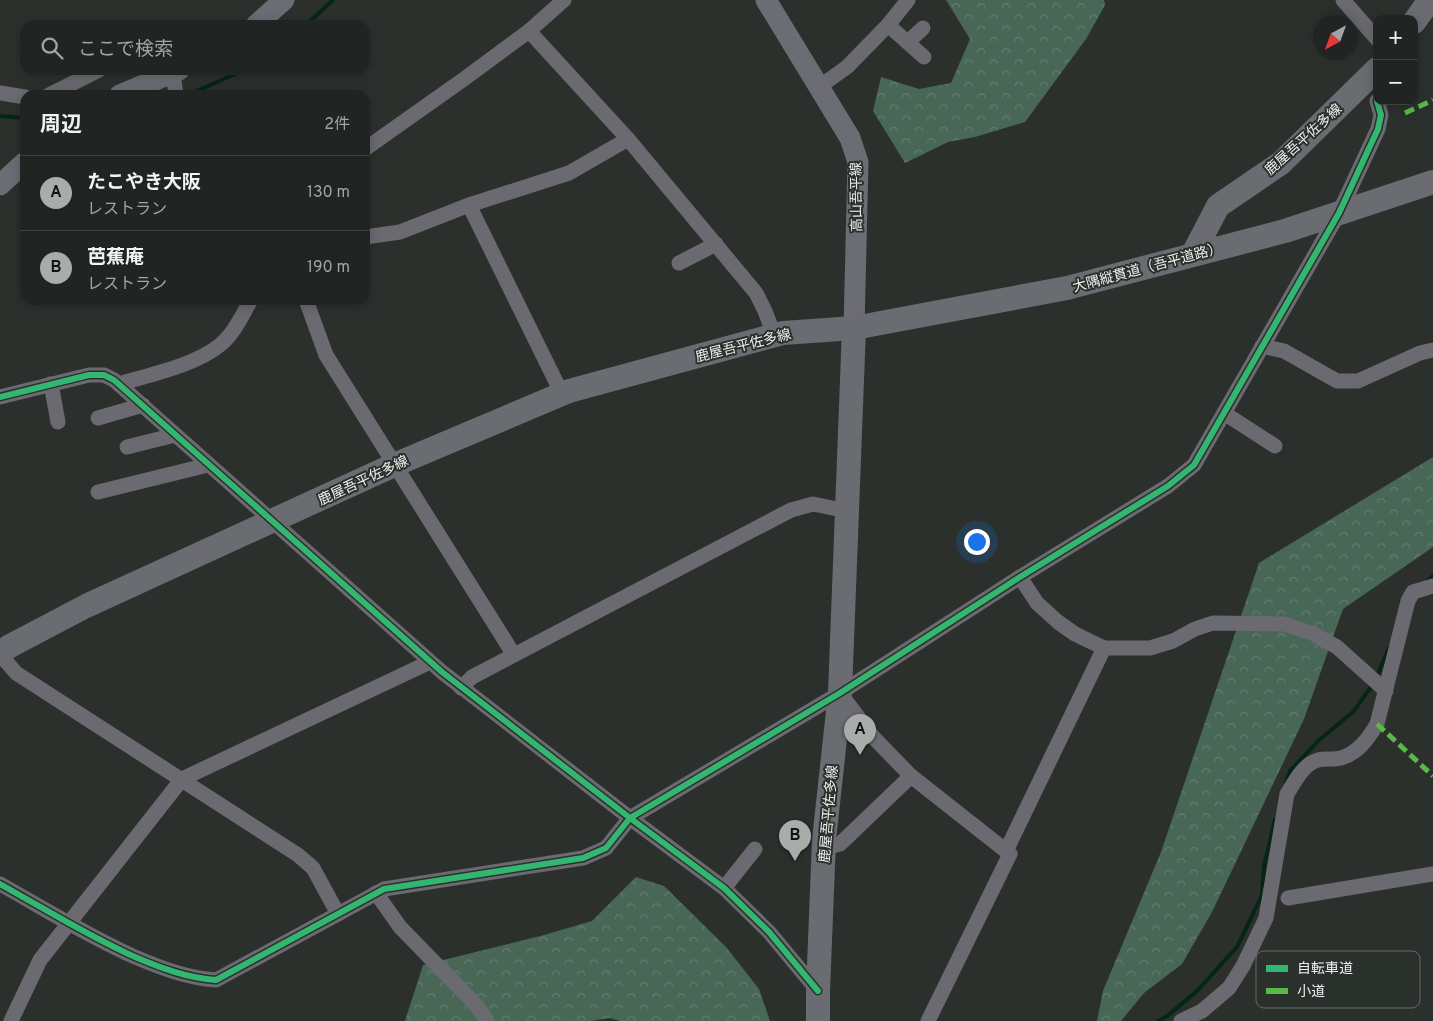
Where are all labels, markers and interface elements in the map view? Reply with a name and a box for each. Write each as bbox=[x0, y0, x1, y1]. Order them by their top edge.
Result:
north arrow bbox=[1313, 15, 1358, 60]
map controls bbox=[1373, 15, 1418, 105]
button: + bbox=[1373, 15, 1418, 60]
search box bbox=[20, 20, 370, 75]
icon: search bbox=[38, 34, 66, 62]
text: ここで検索 bbox=[78, 38, 173, 62]
button: − bbox=[1373, 60, 1418, 105]
street label: 鹿屋吾平佐多線 bbox=[1262, 101, 1346, 179]
text: 周辺 bbox=[40, 112, 82, 139]
text: 2件 bbox=[324, 115, 350, 135]
street label: 高山吾平線 bbox=[848, 162, 867, 232]
text: たこやき大阪 bbox=[87, 171, 201, 195]
text: A bbox=[50, 183, 62, 203]
text: 130 m bbox=[307, 183, 350, 203]
text: レストラン bbox=[87, 200, 167, 220]
street label: 大隅縦貫道（吾平道路） bbox=[1071, 240, 1224, 297]
text: 芭蕉庵 bbox=[87, 246, 144, 270]
text: B bbox=[50, 258, 62, 278]
text: 190 m bbox=[307, 258, 350, 278]
text: レストラン bbox=[87, 275, 167, 295]
street label: 鹿屋吾平佐多線 bbox=[694, 326, 793, 367]
street label: 鹿屋吾平佐多線 bbox=[316, 453, 412, 510]
your location bbox=[964, 529, 990, 555]
pin: A bbox=[844, 714, 876, 755]
street label: 鹿屋吾平佐多線 bbox=[817, 765, 842, 864]
pin: B bbox=[779, 820, 811, 861]
legend bbox=[1256, 951, 1420, 1008]
text: 自転車道 bbox=[1297, 961, 1353, 978]
text: 小道 bbox=[1297, 984, 1325, 1001]

